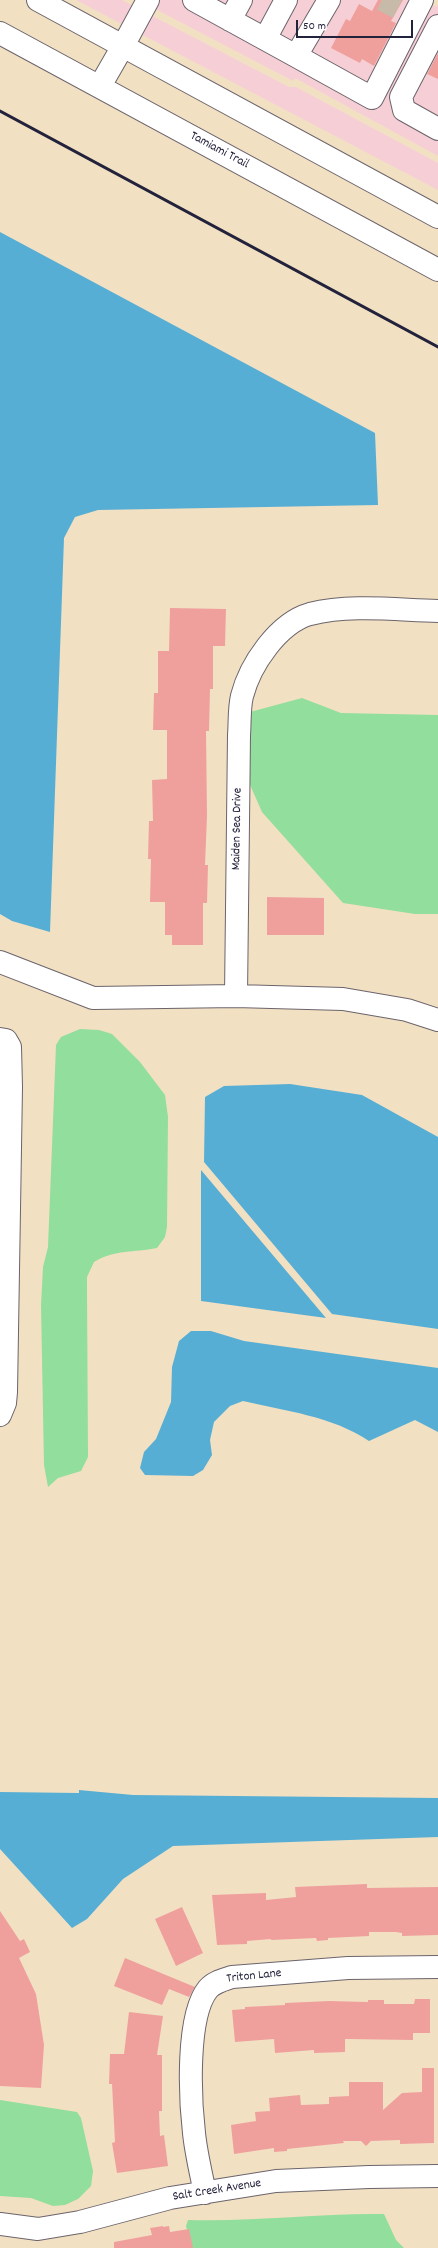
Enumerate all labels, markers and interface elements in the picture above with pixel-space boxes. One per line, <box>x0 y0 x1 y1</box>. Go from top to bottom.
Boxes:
scale bar <box>298 12 415 38</box>
text: 50 m <box>303 18 326 35</box>
street label: Tamiami Trail <box>187 129 251 173</box>
street label: Maiden Sea Drive <box>229 788 247 870</box>
street label: Triton Lane <box>226 1966 282 1988</box>
street label: Salt Creek Avenue <box>172 2176 262 2206</box>

